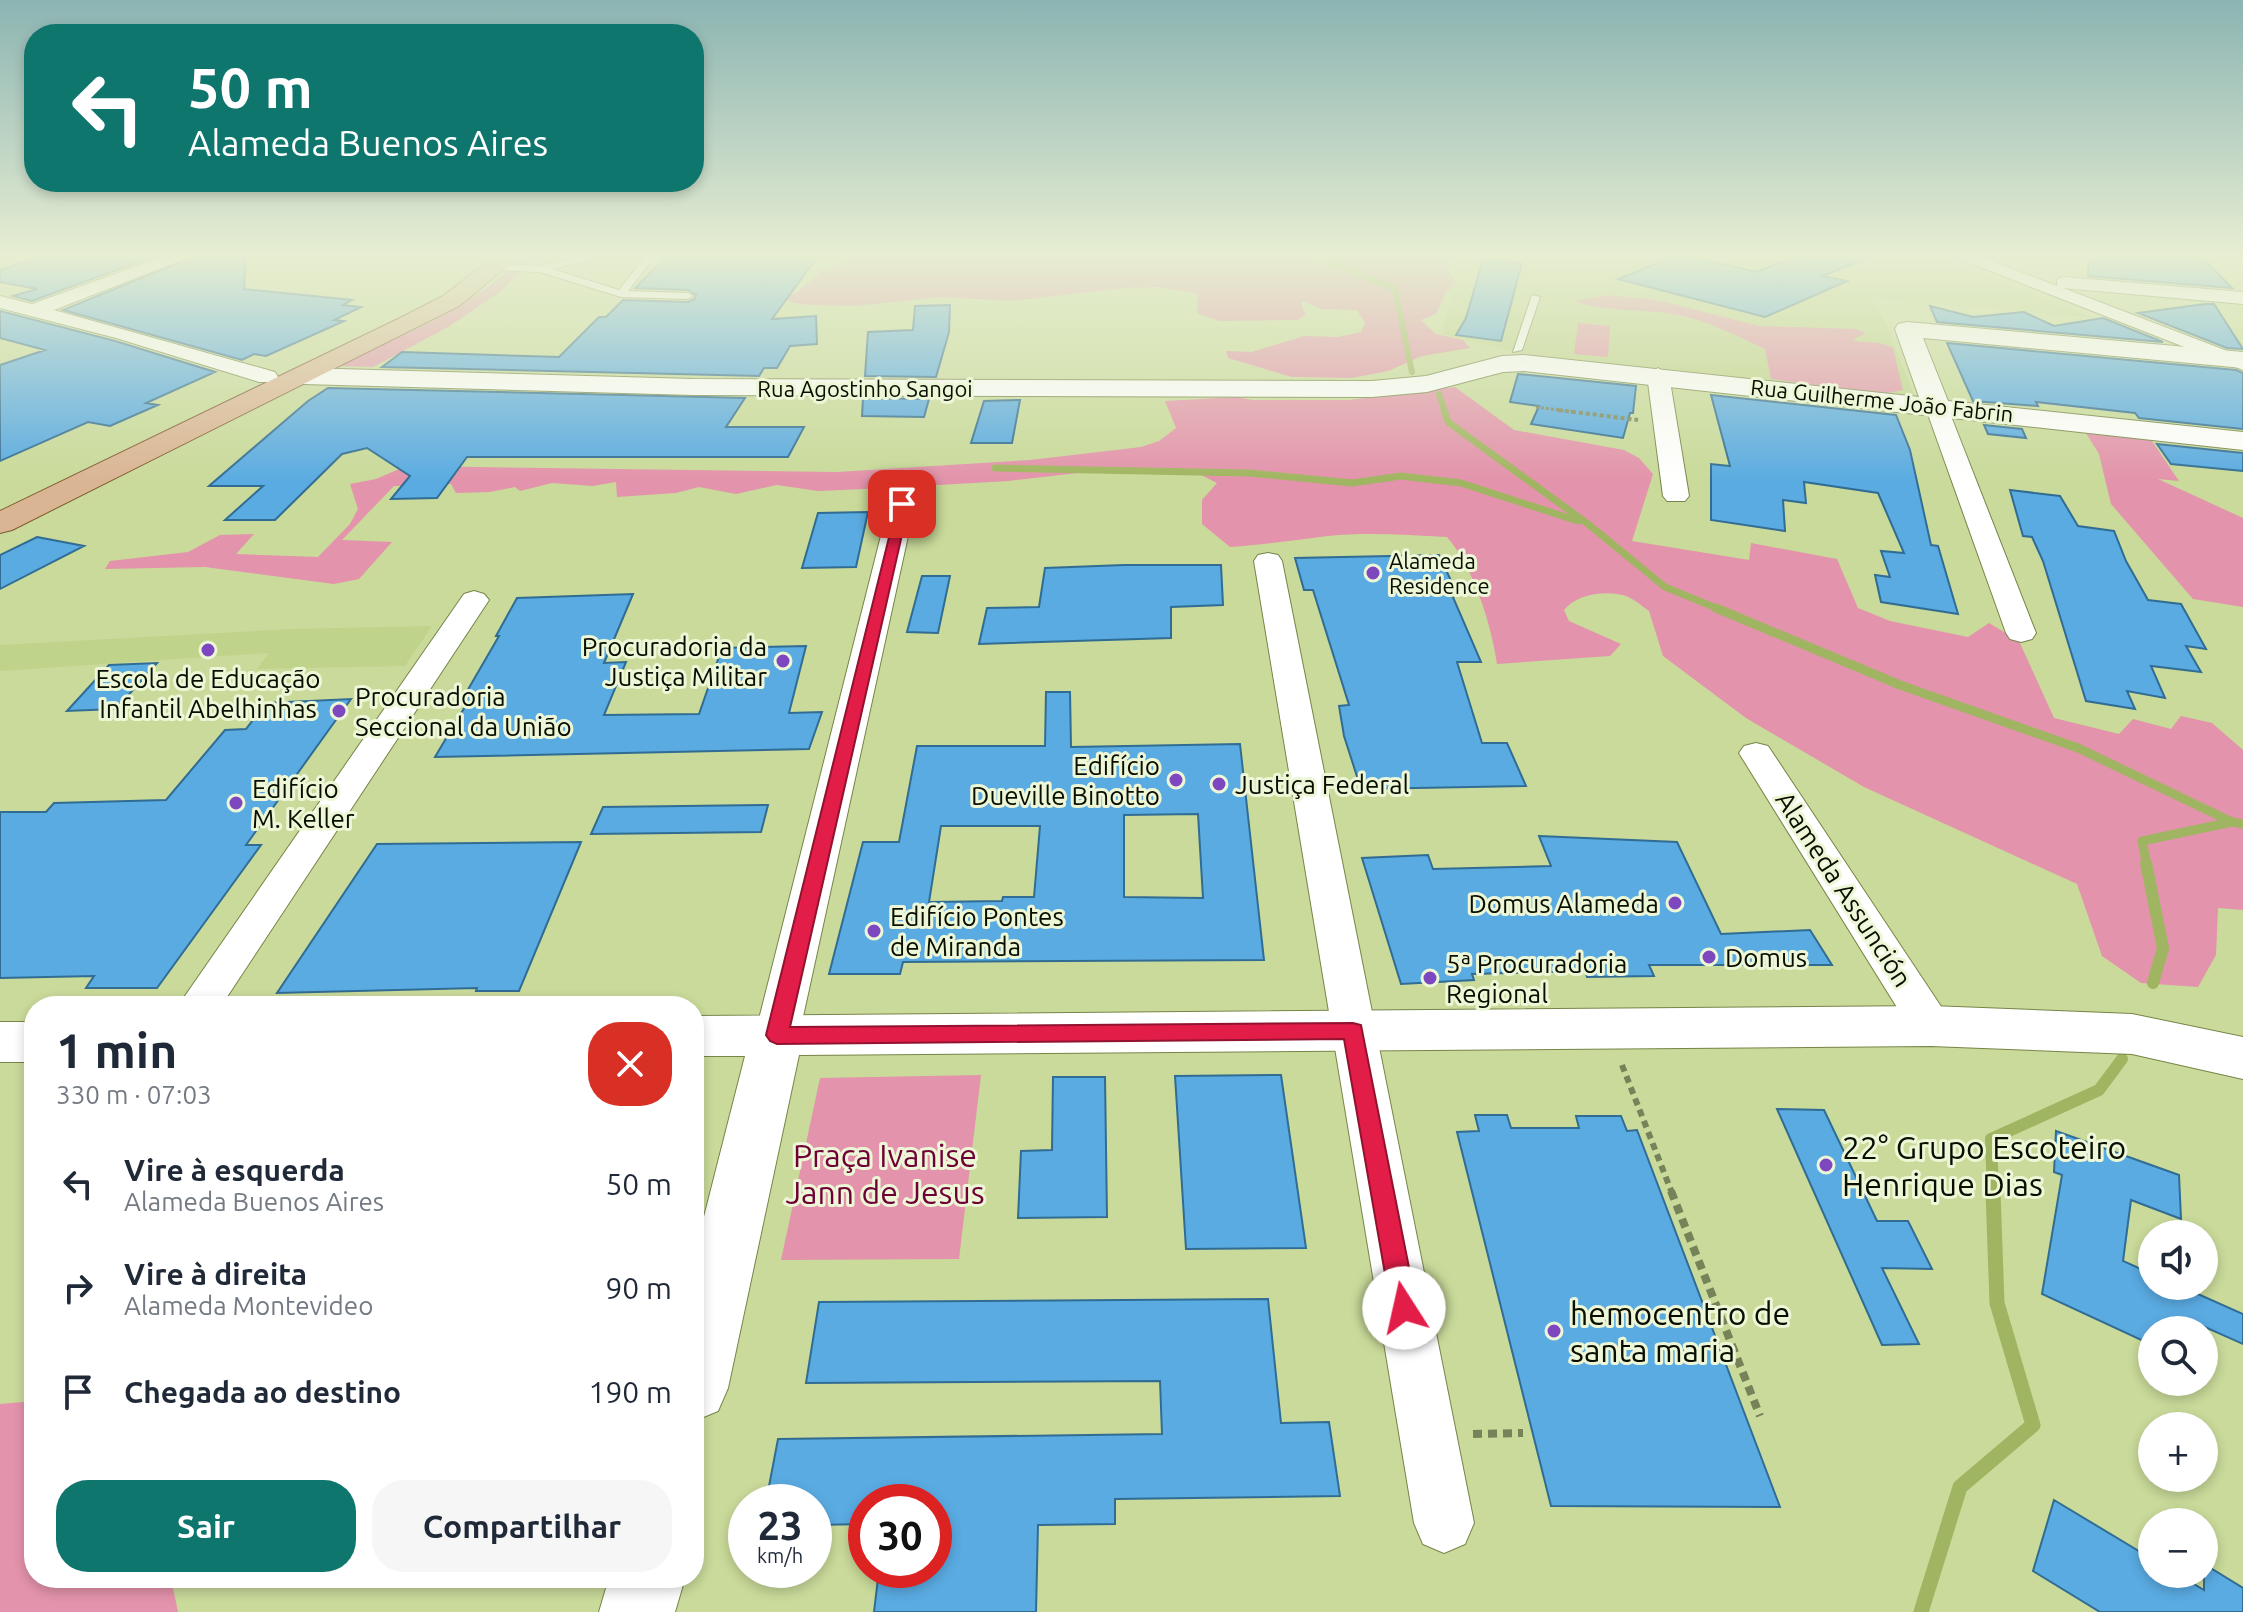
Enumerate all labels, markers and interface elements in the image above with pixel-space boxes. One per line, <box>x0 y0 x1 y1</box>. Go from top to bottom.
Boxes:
icon: left <box>56 56 160 160</box>
text: 50 m <box>188 56 313 119</box>
text: Alameda Buenos Aires <box>188 122 548 163</box>
street label: Rua Guilherme João Fabrin <box>1749 374 2015 426</box>
street label: Rua Agostinho Sangoi <box>757 376 973 401</box>
pin <box>868 470 936 538</box>
icon: arrive <box>880 482 924 526</box>
place label: Alameda Residence <box>1389 548 1490 598</box>
marker: Alameda Residence <box>1364 564 1382 582</box>
place label: Procuradoria da Justiça Militar <box>582 632 767 691</box>
marker: Escola de Educação Infantil Abelhinhas <box>199 641 217 659</box>
marker: Procuradoria da Justiça Militar <box>774 652 792 670</box>
place label: Escola de Educação Infantil Abelhinhas <box>95 664 321 723</box>
place label: Procuradoria Seccional da União <box>355 682 572 741</box>
marker: Procuradoria Seccional da União <box>330 702 348 720</box>
place label: Edifício Dueville Binotto <box>971 751 1160 810</box>
place label: Justiça Federal <box>1235 770 1410 799</box>
marker: Edifício Dueville Binotto <box>1167 771 1185 789</box>
place label: Edifício M. Keller <box>252 774 355 833</box>
marker: Justiça Federal <box>1210 775 1228 793</box>
street label: Alameda Assunción <box>1770 786 1918 992</box>
marker: Edifício M. Keller <box>227 794 245 812</box>
place label: Domus Alameda <box>1468 889 1659 918</box>
marker: Domus Alameda <box>1666 894 1684 912</box>
place label: Edifício Pontes de Miranda <box>890 902 1064 961</box>
marker: Edifício Pontes de Miranda <box>865 922 883 940</box>
place label: Domus <box>1725 943 1807 972</box>
marker: Domus <box>1700 948 1718 966</box>
place label: 5ª Procuradoria Regional <box>1446 949 1627 1008</box>
marker: 5ª Procuradoria Regional <box>1421 969 1439 987</box>
button: close <box>588 1022 672 1106</box>
text: 1 min <box>56 1023 177 1077</box>
text: 330 m · 07:03 <box>56 1080 212 1109</box>
place label: 22° Grupo Escoteiro Henrique Dias <box>1842 1129 2126 1202</box>
park label: Praça Ivanise Jann de Jesus <box>785 1137 985 1210</box>
text: Vire à esquerda <box>124 1153 345 1187</box>
marker: 22° Grupo Escoteiro Henrique Dias <box>1817 1156 1835 1174</box>
icon: left <box>56 1162 100 1206</box>
text: 50 m <box>605 1167 672 1201</box>
text: Alameda Buenos Aires <box>124 1187 384 1216</box>
map controls <box>2138 1220 2218 1588</box>
button: sound <box>2138 1220 2218 1300</box>
text: Vire à direita <box>124 1257 307 1291</box>
icon: right <box>56 1266 100 1310</box>
position arrow <box>1362 1266 1446 1350</box>
text: 90 m <box>605 1271 672 1305</box>
text: Alameda Montevideo <box>124 1291 373 1320</box>
place label: hemocentro de santa maria <box>1570 1295 1790 1368</box>
button: search <box>2138 1316 2218 1396</box>
marker: hemocentro de santa maria <box>1545 1322 1563 1340</box>
icon: arrive <box>56 1370 100 1414</box>
text: Chegada ao destino <box>124 1375 401 1409</box>
text: 190 m <box>588 1375 672 1409</box>
button: + <box>2138 1412 2218 1492</box>
button: Sair <box>56 1480 356 1572</box>
button: Compartilhar <box>372 1480 672 1572</box>
speed limit sign: 30 <box>848 1484 952 1588</box>
text: 23 <box>757 1503 803 1548</box>
button: − <box>2138 1508 2218 1588</box>
text: km/h <box>757 1544 803 1567</box>

